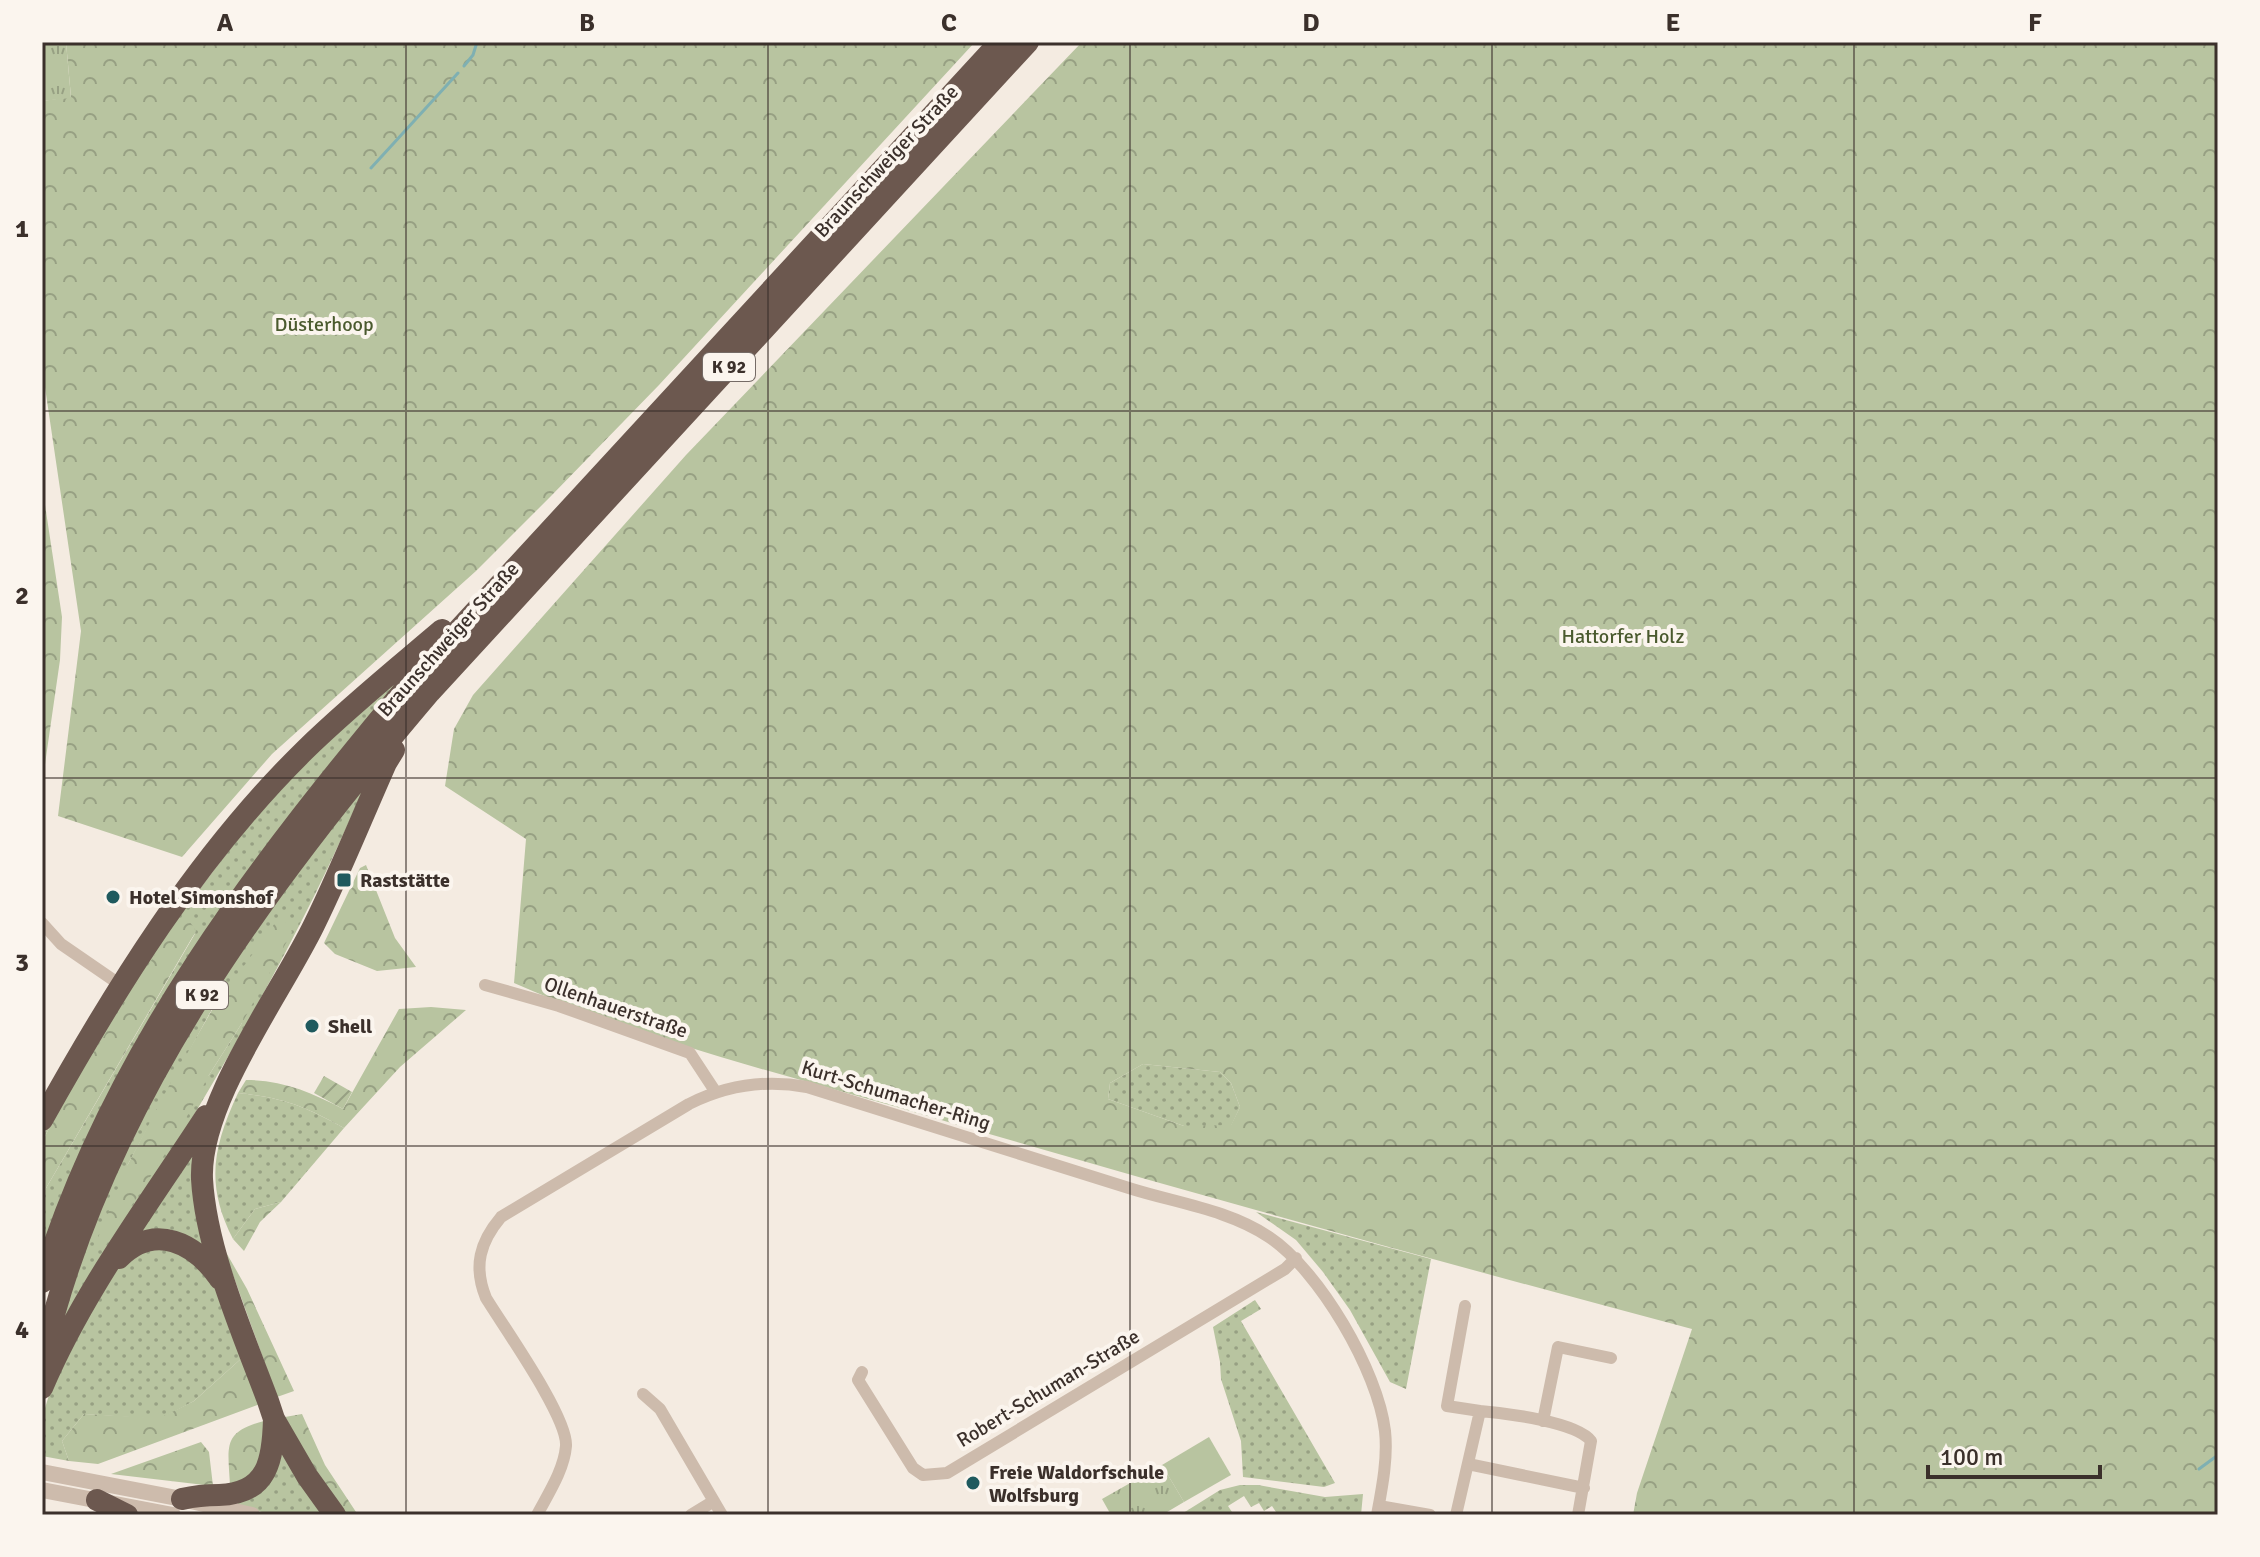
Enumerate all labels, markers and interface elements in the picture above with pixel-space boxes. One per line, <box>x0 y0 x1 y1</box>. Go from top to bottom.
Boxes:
text: A <box>217 7 234 39</box>
text: B <box>579 7 595 39</box>
text: C <box>941 7 957 39</box>
text: D <box>1302 7 1320 39</box>
text: E <box>1666 7 1680 39</box>
text: F <box>2028 7 2042 39</box>
street label: Braunschweiger Straße <box>809 80 964 243</box>
text: 1 <box>15 213 29 245</box>
park label: Düsterhoop <box>274 312 374 337</box>
road number: K 92 <box>703 353 755 381</box>
street label: Braunschweiger Straße <box>372 557 524 722</box>
text: 2 <box>15 580 29 612</box>
park label: Hattorfer Holz <box>1562 624 1685 649</box>
place label: Raststätte <box>360 868 450 893</box>
marker: Raststätte <box>335 871 353 889</box>
place label: Hotel Simonshof <box>129 885 275 910</box>
marker: Hotel Simonshof <box>104 888 122 906</box>
text: 3 <box>15 947 29 979</box>
street label: Ollenhauerstraße <box>541 971 691 1044</box>
road number: K 92 <box>176 981 228 1009</box>
place label: Shell <box>328 1014 372 1039</box>
marker: Shell <box>303 1017 321 1035</box>
street label: Kurt-Schumacher-Ring <box>798 1055 993 1136</box>
text: 4 <box>15 1314 29 1346</box>
street label: Robert-Schuman-Straße <box>952 1324 1144 1453</box>
scale bar <box>1928 1429 2100 1479</box>
text: 100 m <box>1940 1442 2003 1472</box>
place label: Freie Waldorfschule Wolfsburg <box>989 1460 1164 1508</box>
marker: Freie Waldorfschule Wolfsburg <box>964 1474 982 1492</box>

